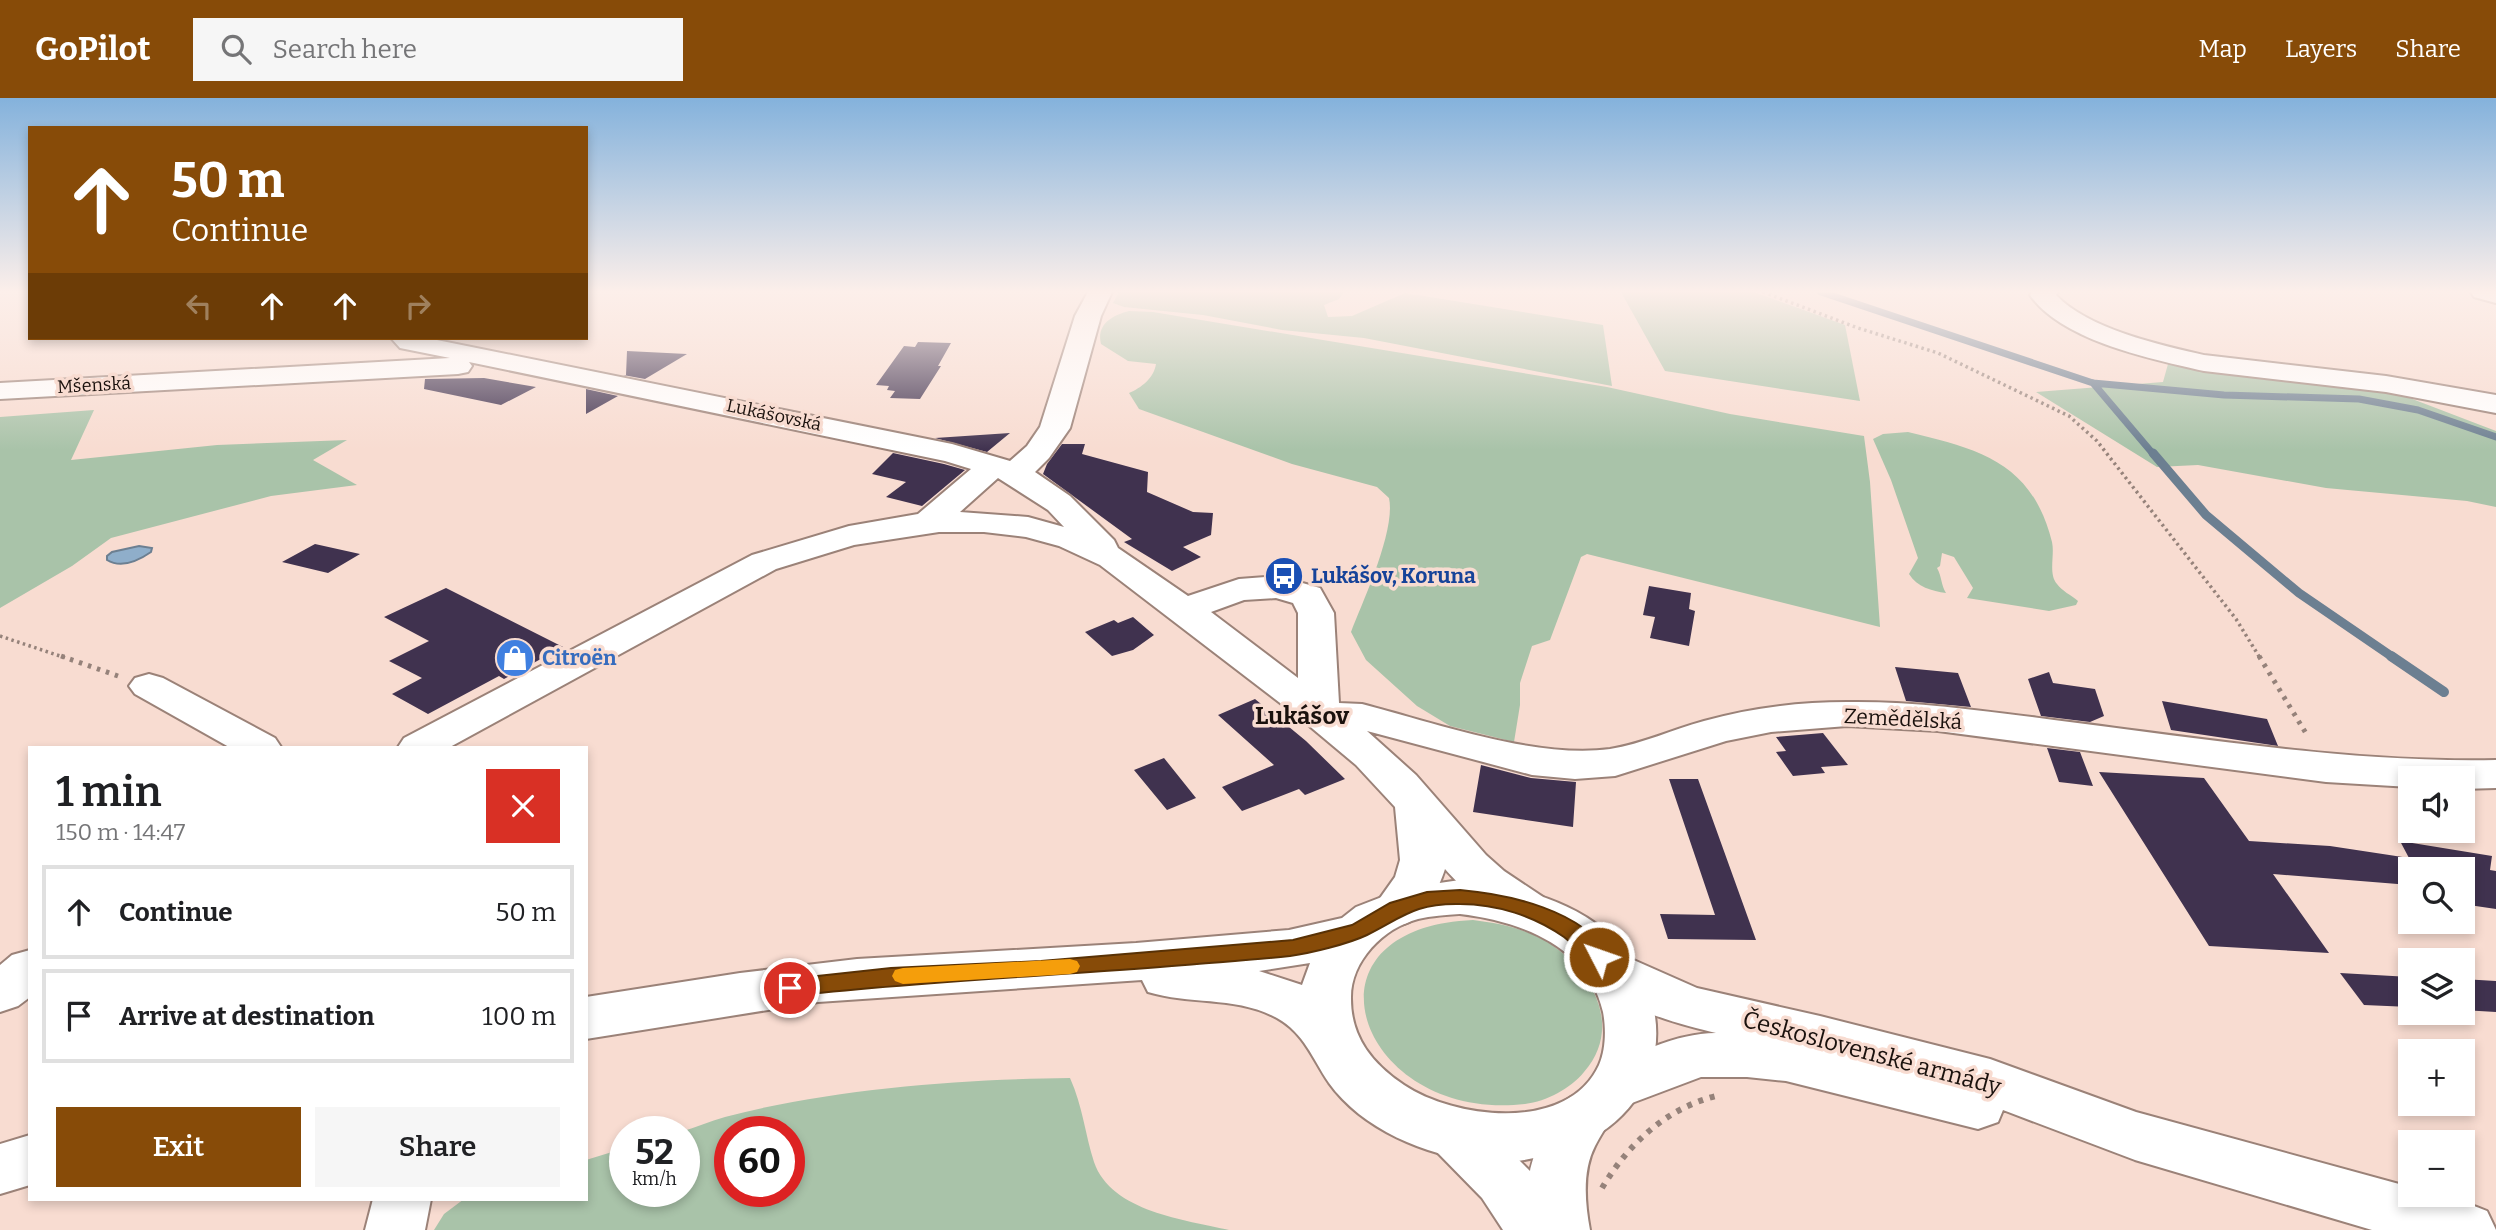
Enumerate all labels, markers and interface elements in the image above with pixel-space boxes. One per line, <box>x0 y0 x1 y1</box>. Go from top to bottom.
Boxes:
search box <box>193 18 683 81</box>
text: GoPilot <box>35 29 151 69</box>
icon: search <box>217 30 255 68</box>
text: Search here <box>273 34 417 65</box>
text: Map <box>2199 35 2247 63</box>
text: Layers <box>2285 35 2357 63</box>
text: Share <box>2395 35 2461 63</box>
text: 50 m <box>171 151 284 210</box>
icon: ahead <box>56 154 147 245</box>
text: Continue <box>171 211 308 249</box>
icon: left <box>180 287 218 325</box>
icon: ahead <box>253 287 291 325</box>
icon: ahead <box>326 287 364 325</box>
icon: right <box>399 287 437 325</box>
street label: Mšenská <box>56 372 132 398</box>
street label: Lukášovská <box>725 394 824 436</box>
bus stop icon: Lukášov, Koruna <box>1263 555 1305 597</box>
place label: Lukášov, Koruna <box>1311 563 1476 589</box>
shop icon: Citroën <box>494 637 536 679</box>
place label: Citroën <box>542 645 617 671</box>
district label: Lukášov <box>1255 702 1350 730</box>
street label: Zemědělská <box>1843 703 1963 735</box>
map controls <box>2398 766 2475 1207</box>
button: sound <box>2398 766 2475 843</box>
text: 1 min <box>56 767 162 817</box>
button: close <box>486 769 560 843</box>
text: 150 m · 14:47 <box>56 818 185 846</box>
button: search <box>2398 857 2475 934</box>
icon: ahead <box>60 893 98 931</box>
text: Continue <box>119 897 233 928</box>
text: 50 m <box>495 897 556 928</box>
position arrow <box>1562 920 1636 994</box>
button: layers <box>2398 948 2475 1025</box>
pin <box>760 958 820 1018</box>
icon: arrive <box>771 969 809 1007</box>
icon: arrive <box>60 997 98 1035</box>
text: Arrive at destination <box>119 1001 374 1032</box>
text: 100 m <box>482 1001 556 1032</box>
street label: Československé armády <box>1740 1004 2005 1101</box>
button: + <box>2398 1039 2475 1116</box>
button: Exit <box>56 1107 301 1187</box>
button: Share <box>315 1107 560 1187</box>
speed limit sign: 60 <box>714 1116 805 1207</box>
button: − <box>2398 1130 2475 1207</box>
text: 52 <box>635 1131 674 1173</box>
text: km/h <box>632 1168 677 1190</box>

